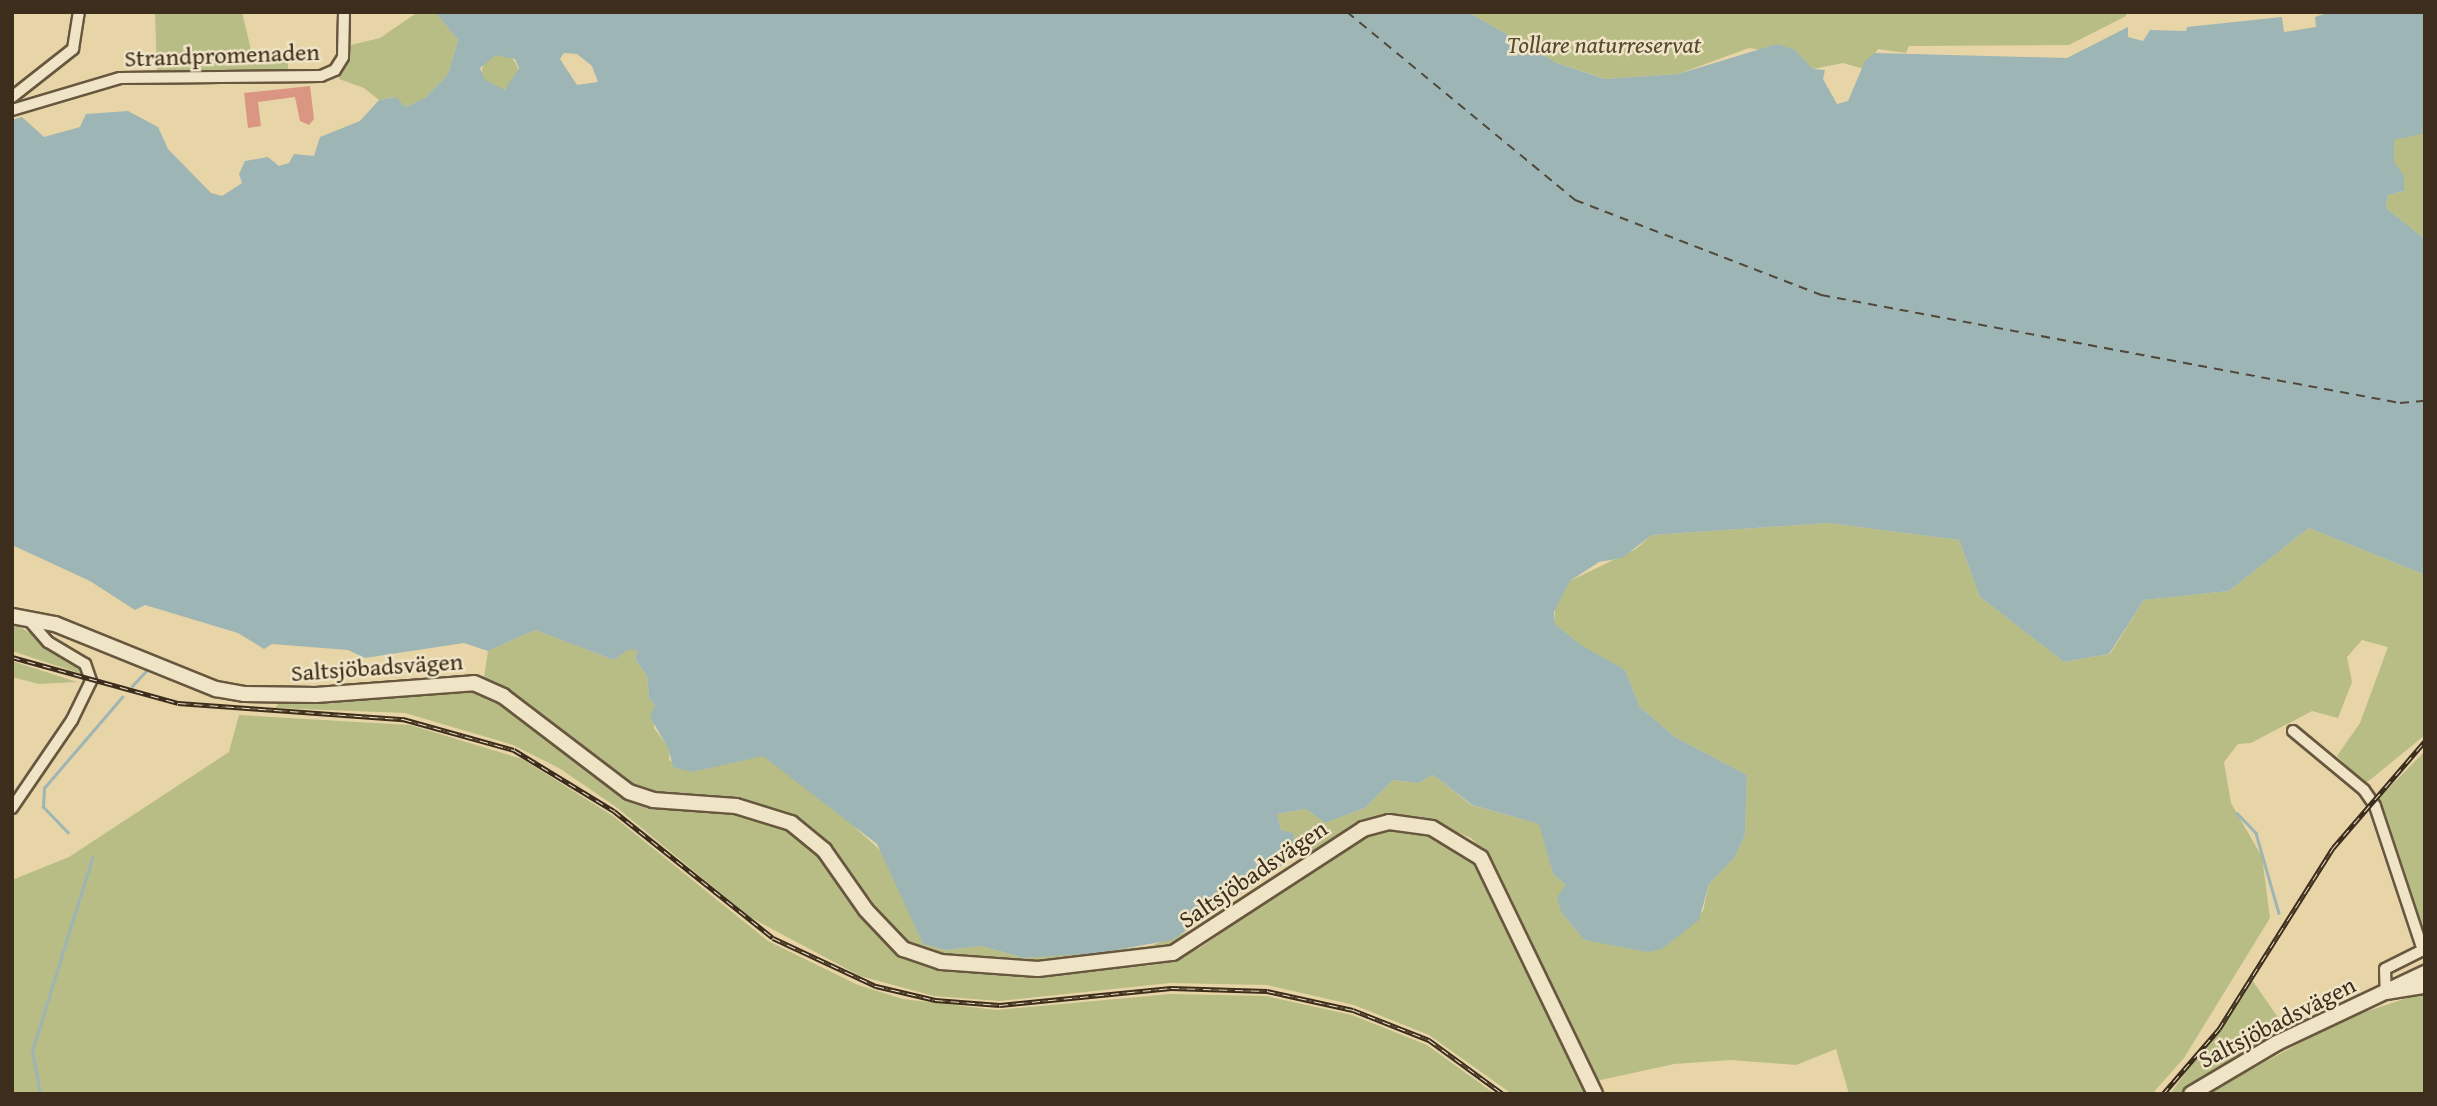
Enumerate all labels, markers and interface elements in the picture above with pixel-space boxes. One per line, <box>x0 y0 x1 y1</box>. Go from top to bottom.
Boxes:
park label: Tollare naturreservat <box>1507 31 1701 59</box>
street label: Strandpromenaden <box>124 37 320 73</box>
street label: Saltsjöbadsvägen <box>290 647 464 687</box>
street label: Saltsjöbadsvägen <box>1173 814 1333 934</box>
street label: Saltsjöbadsvägen <box>2194 970 2360 1074</box>

